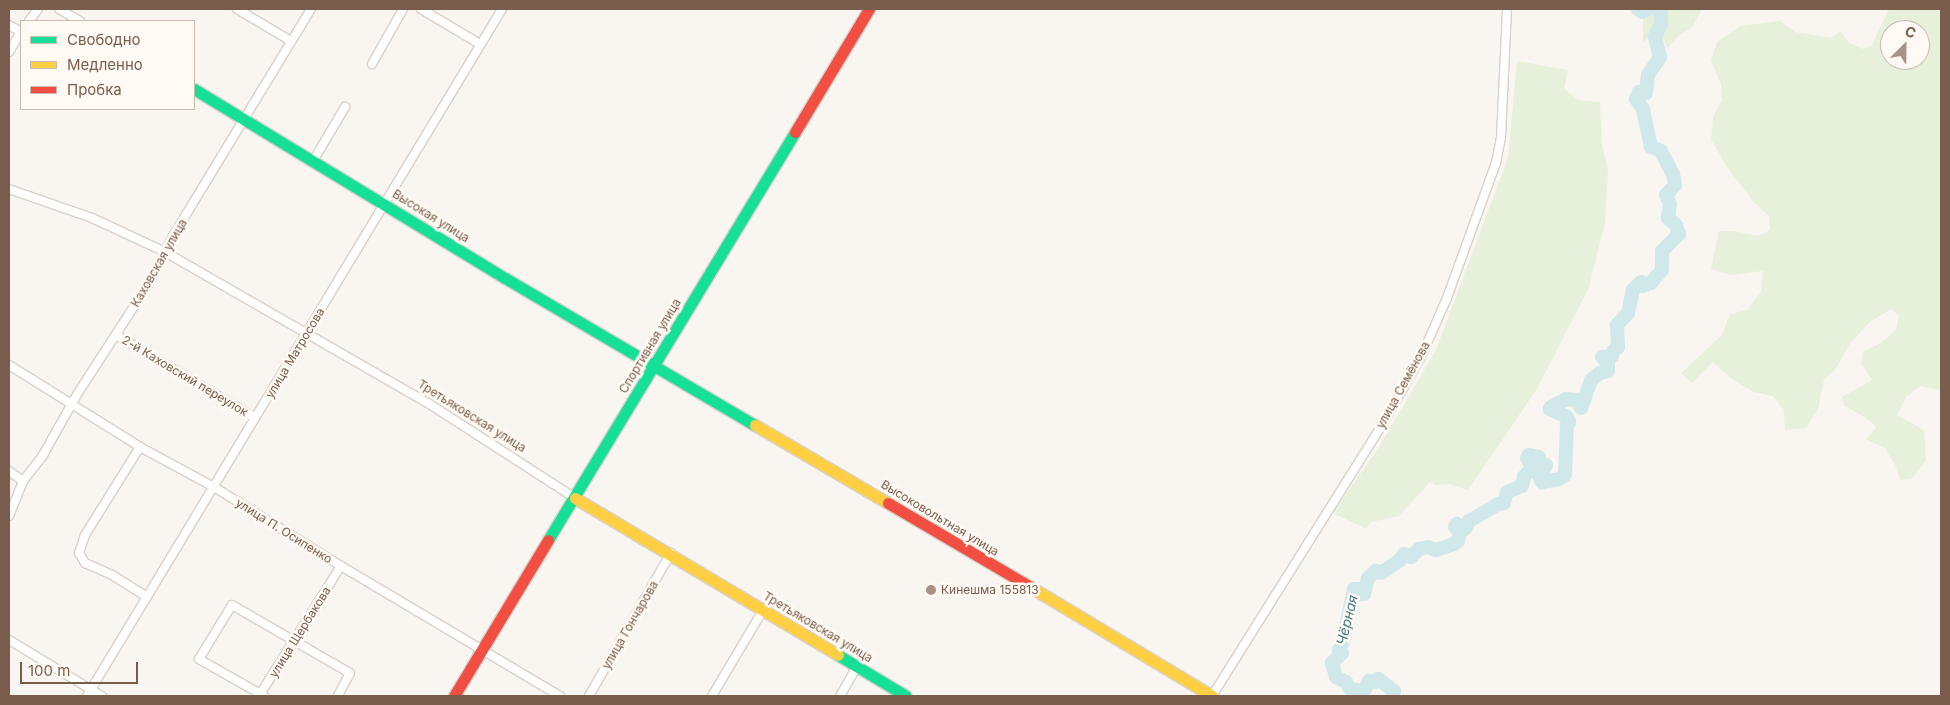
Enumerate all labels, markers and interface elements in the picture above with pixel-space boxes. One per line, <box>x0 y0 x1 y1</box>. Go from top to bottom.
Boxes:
legend <box>20 20 195 110</box>
north arrow <box>1880 20 1930 70</box>
text: С <box>1903 22 1919 41</box>
text: Свободно <box>67 30 141 49</box>
text: Медленно <box>67 55 143 74</box>
text: Пробка <box>67 80 122 99</box>
street label: Высокая улица <box>390 187 472 245</box>
street label: Каховская улица <box>128 216 190 310</box>
street label: Спортивная улица <box>616 296 684 396</box>
street label: улица Матросова <box>262 305 328 401</box>
street label: 2-й Каховский переулок <box>119 333 251 419</box>
street label: улица Семёнова <box>1373 339 1433 431</box>
street label: Третьяковская улица <box>415 377 529 455</box>
street label: Высоковольтная улица <box>878 477 1002 559</box>
street label: улица П. Осипенко <box>233 496 335 566</box>
street label: улица Гончарова <box>599 578 661 672</box>
place label: Кинешма 155813 <box>941 583 1039 597</box>
street label: улица Щербакова <box>266 584 334 680</box>
marker: Кинешма 155813 <box>925 584 937 596</box>
street label: Третьяковская улица <box>761 589 875 665</box>
water label: Чёрная <box>1333 593 1361 647</box>
scale bar <box>22 652 140 684</box>
text: 100 m <box>28 661 70 680</box>

